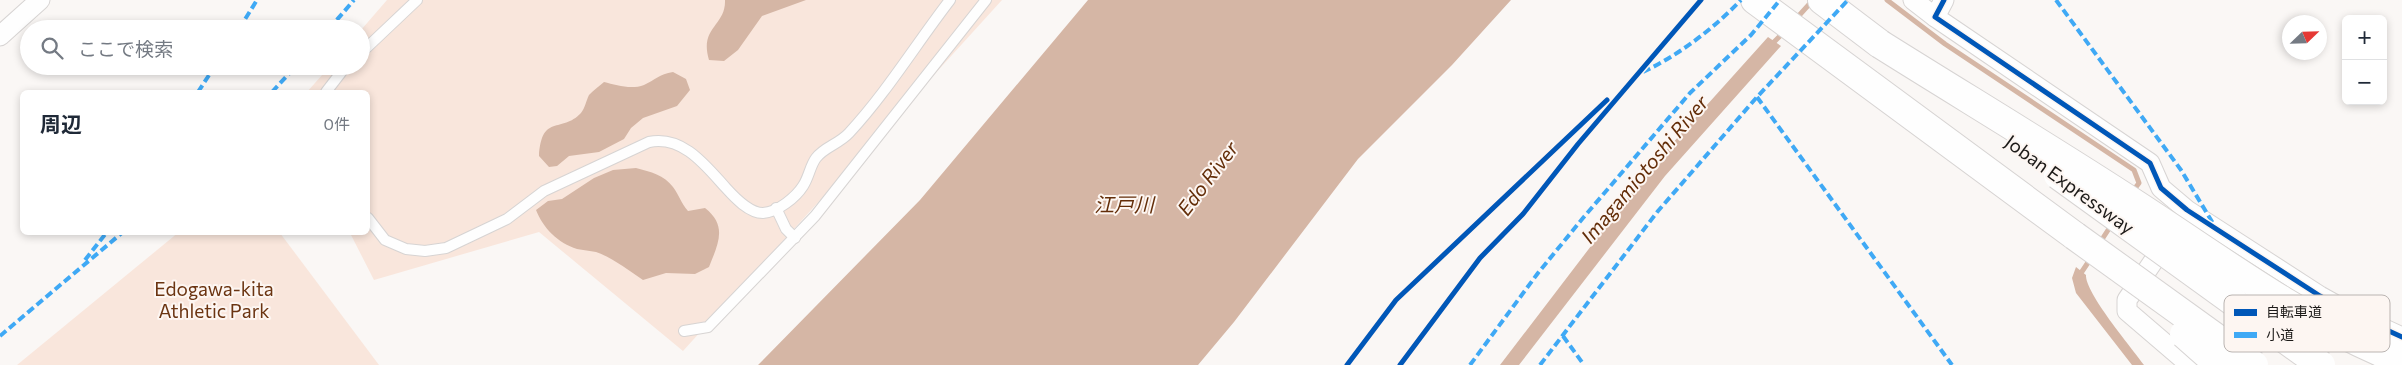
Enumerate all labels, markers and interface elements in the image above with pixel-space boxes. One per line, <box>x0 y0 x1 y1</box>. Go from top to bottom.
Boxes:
north arrow <box>2282 15 2327 60</box>
map controls <box>2342 15 2387 105</box>
button: + <box>2342 15 2387 60</box>
search box <box>20 20 370 75</box>
icon: search <box>38 34 66 62</box>
text: ここで検索 <box>78 37 173 60</box>
button: − <box>2342 60 2387 105</box>
water label: Imagamiotoshi River <box>1575 90 1713 248</box>
text: 周辺 <box>40 111 82 136</box>
text: 0件 <box>324 114 350 133</box>
street label: Joban Expressway <box>2001 129 2139 239</box>
water label: Edo River <box>1171 135 1243 220</box>
water label: 江戸川 <box>1094 192 1156 216</box>
park label: Edogawa-kita Athletic Park <box>154 277 274 322</box>
legend <box>2224 295 2390 352</box>
text: 自転車道 <box>2266 303 2322 320</box>
text: 小道 <box>2266 326 2294 343</box>

